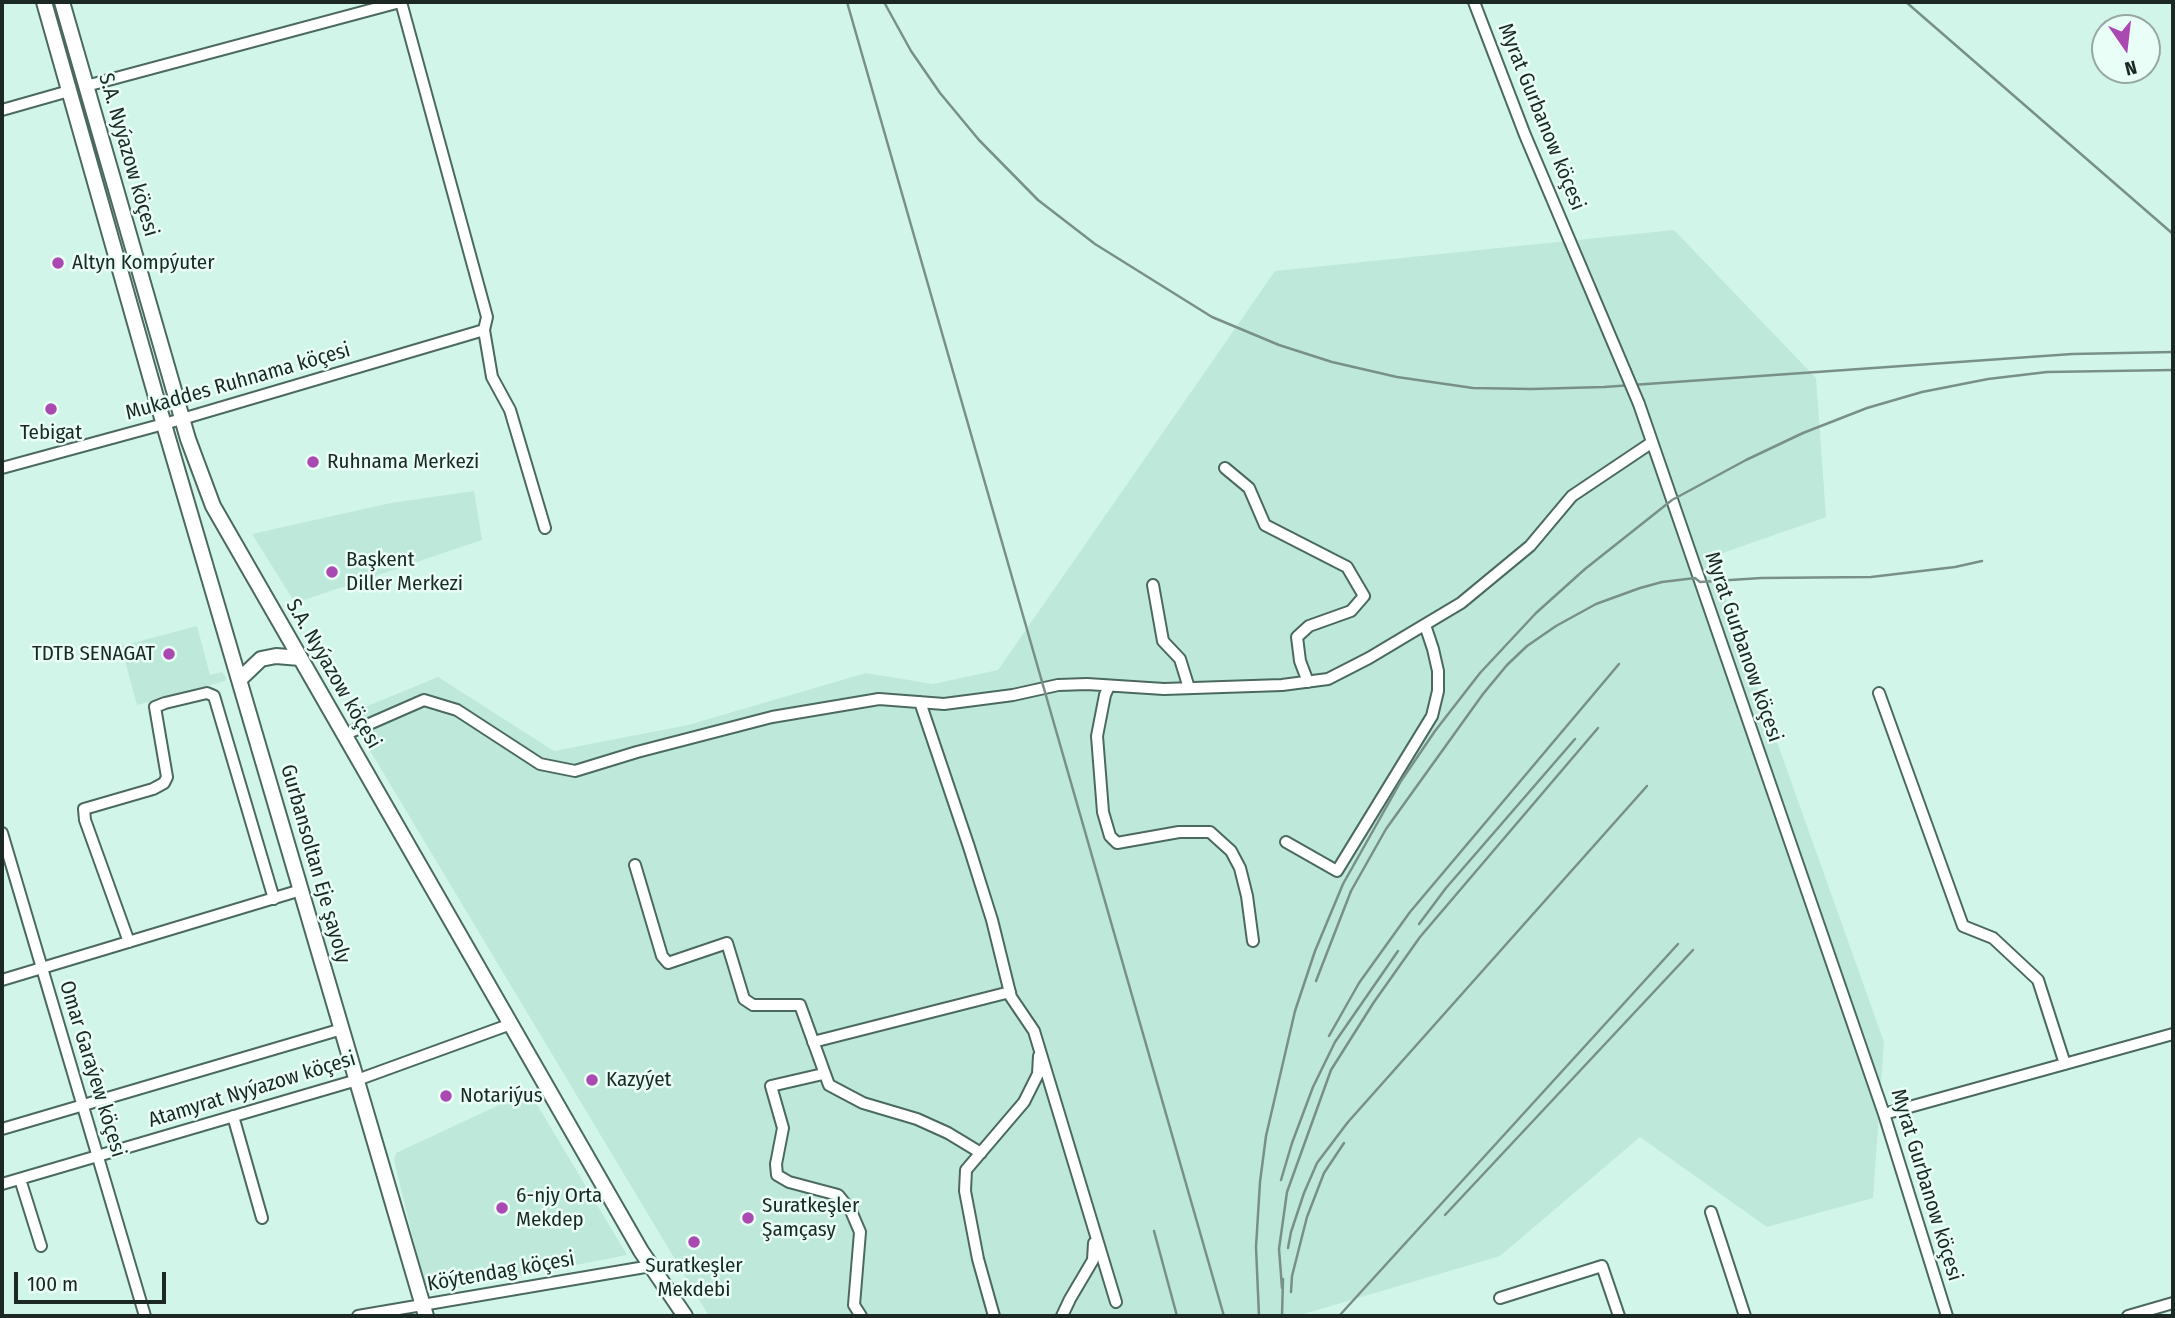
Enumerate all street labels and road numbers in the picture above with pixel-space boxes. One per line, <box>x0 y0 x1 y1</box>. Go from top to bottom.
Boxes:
street label: Myrat Gurbanow köçesi <box>1492 20 1590 214</box>
street label: S.A. Nyýazow köçesi <box>93 70 163 240</box>
street label: Mukaddes Ruhnama köçesi <box>123 338 353 426</box>
street label: Myrat Gurbanow köçesi <box>1699 549 1787 745</box>
street label: S.A. Nyýazow köçesi <box>280 595 386 753</box>
street label: Gurbansoltan Eje şayoly <box>275 762 355 966</box>
street label: Omar Garaýew köçesi <box>53 978 131 1160</box>
street label: Atamyrat Nyýazow köçesi <box>145 1046 359 1134</box>
street label: Myrat Gurbanow köçesi <box>1885 1086 1967 1284</box>
street label: Köýtendag köçesi <box>425 1247 577 1297</box>

